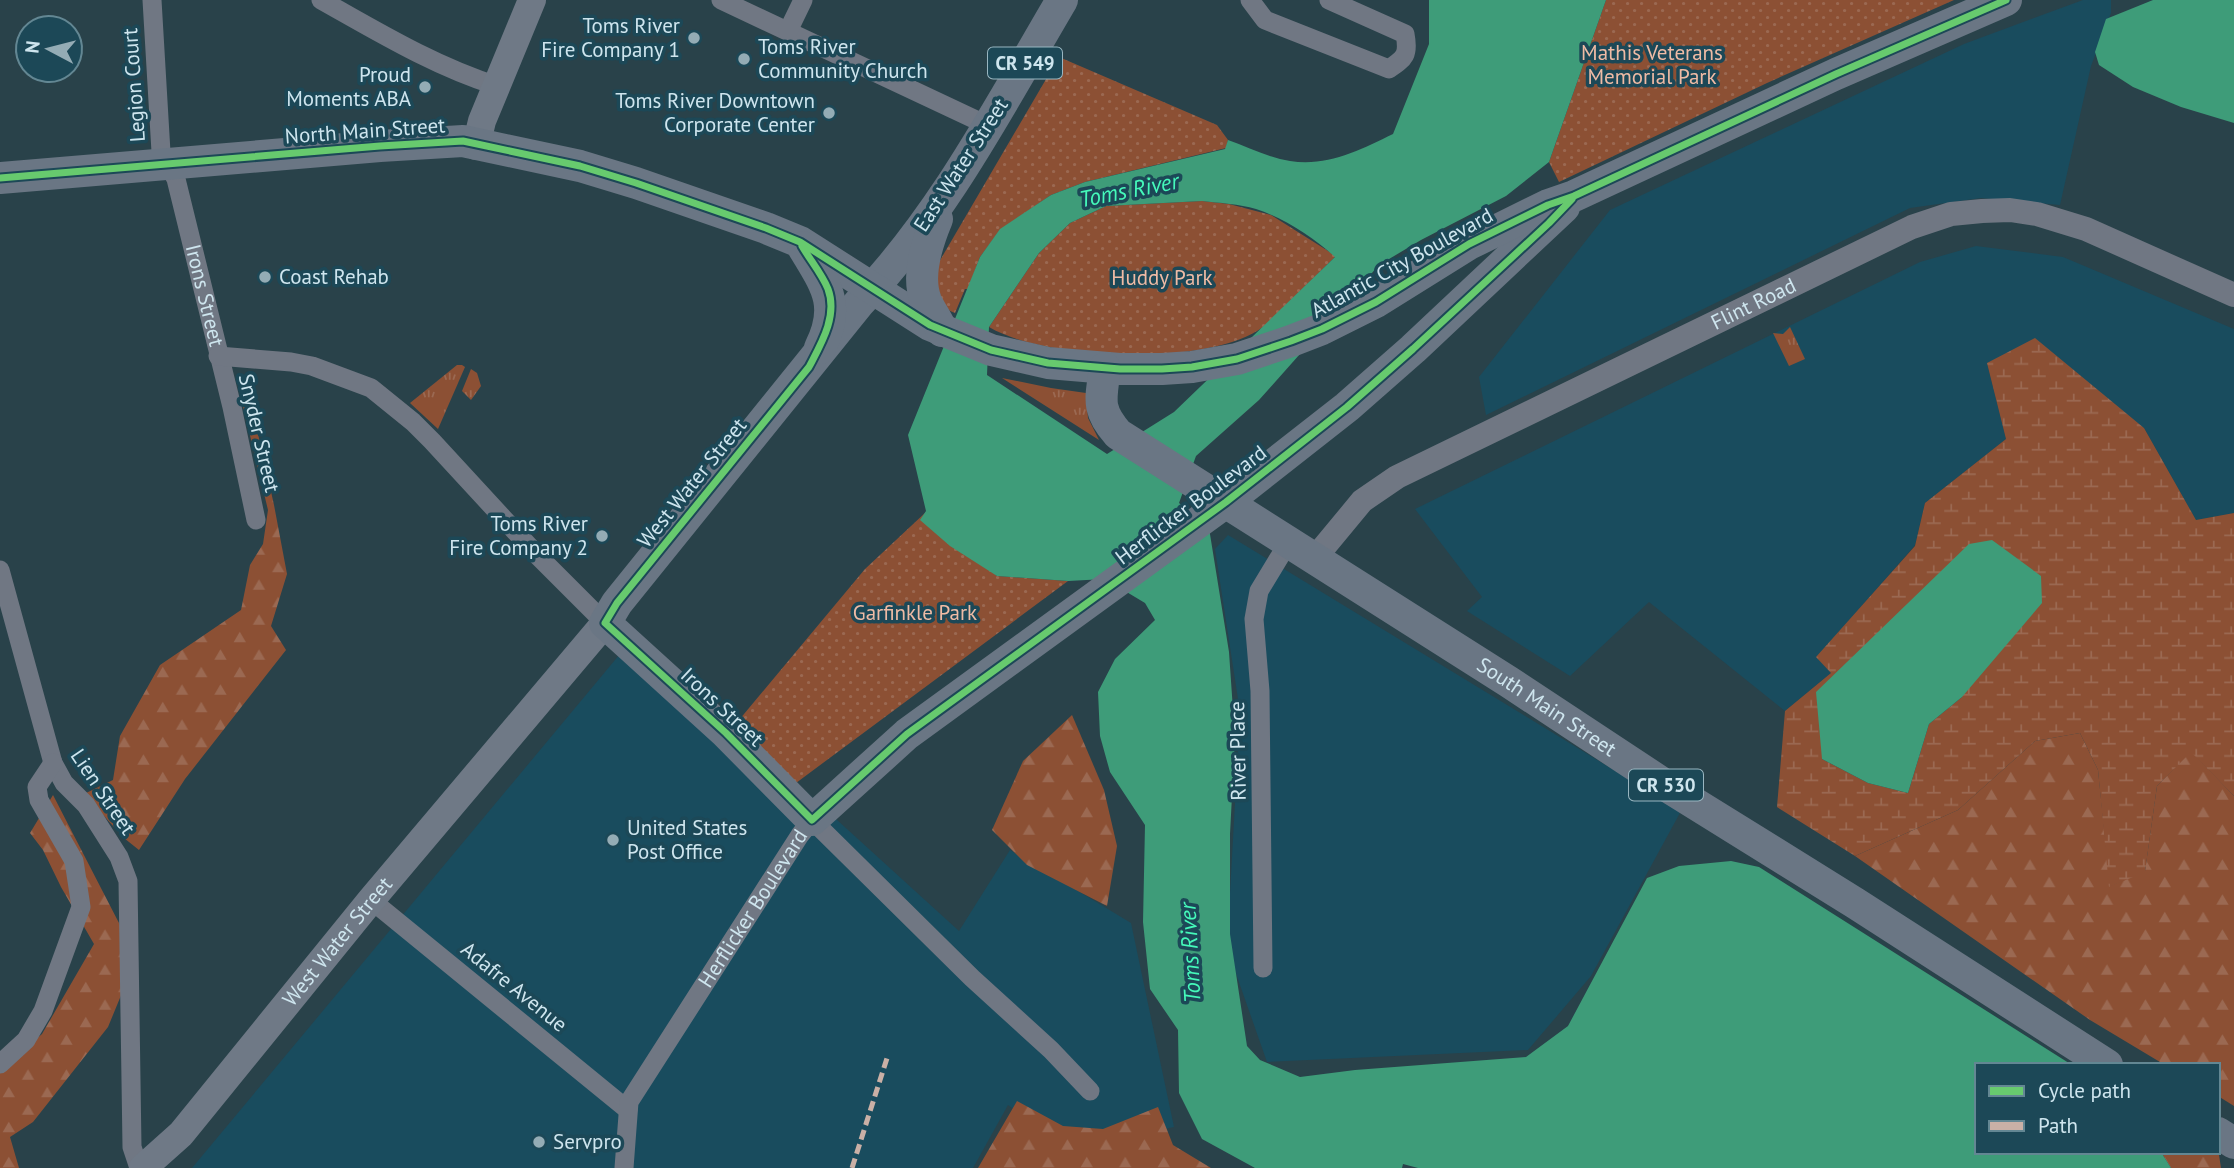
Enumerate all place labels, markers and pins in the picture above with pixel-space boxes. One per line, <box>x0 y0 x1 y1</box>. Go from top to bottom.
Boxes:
place label: Toms River Fire Company 1 <box>541 12 680 63</box>
marker: Toms River Fire Company 1 <box>686 30 702 46</box>
place label: Toms River Community Church <box>758 33 928 84</box>
marker: Toms River Community Church <box>736 51 752 67</box>
place label: Proud Moments ABA <box>286 61 412 112</box>
marker: Proud Moments ABA <box>417 79 433 95</box>
place label: Toms River Downtown Corporate Center <box>615 87 815 138</box>
marker: Toms River Downtown Corporate Center <box>821 105 837 121</box>
place label: Coast Rehab <box>279 263 389 290</box>
marker: Coast Rehab <box>257 269 273 285</box>
place label: Toms River Fire Company 2 <box>449 510 588 561</box>
marker: Toms River Fire Company 2 <box>594 528 610 544</box>
place label: United States Post Office <box>627 814 747 865</box>
marker: United States Post Office <box>605 832 621 848</box>
place label: Servpro <box>553 1128 622 1155</box>
marker: Servpro <box>531 1134 547 1150</box>

